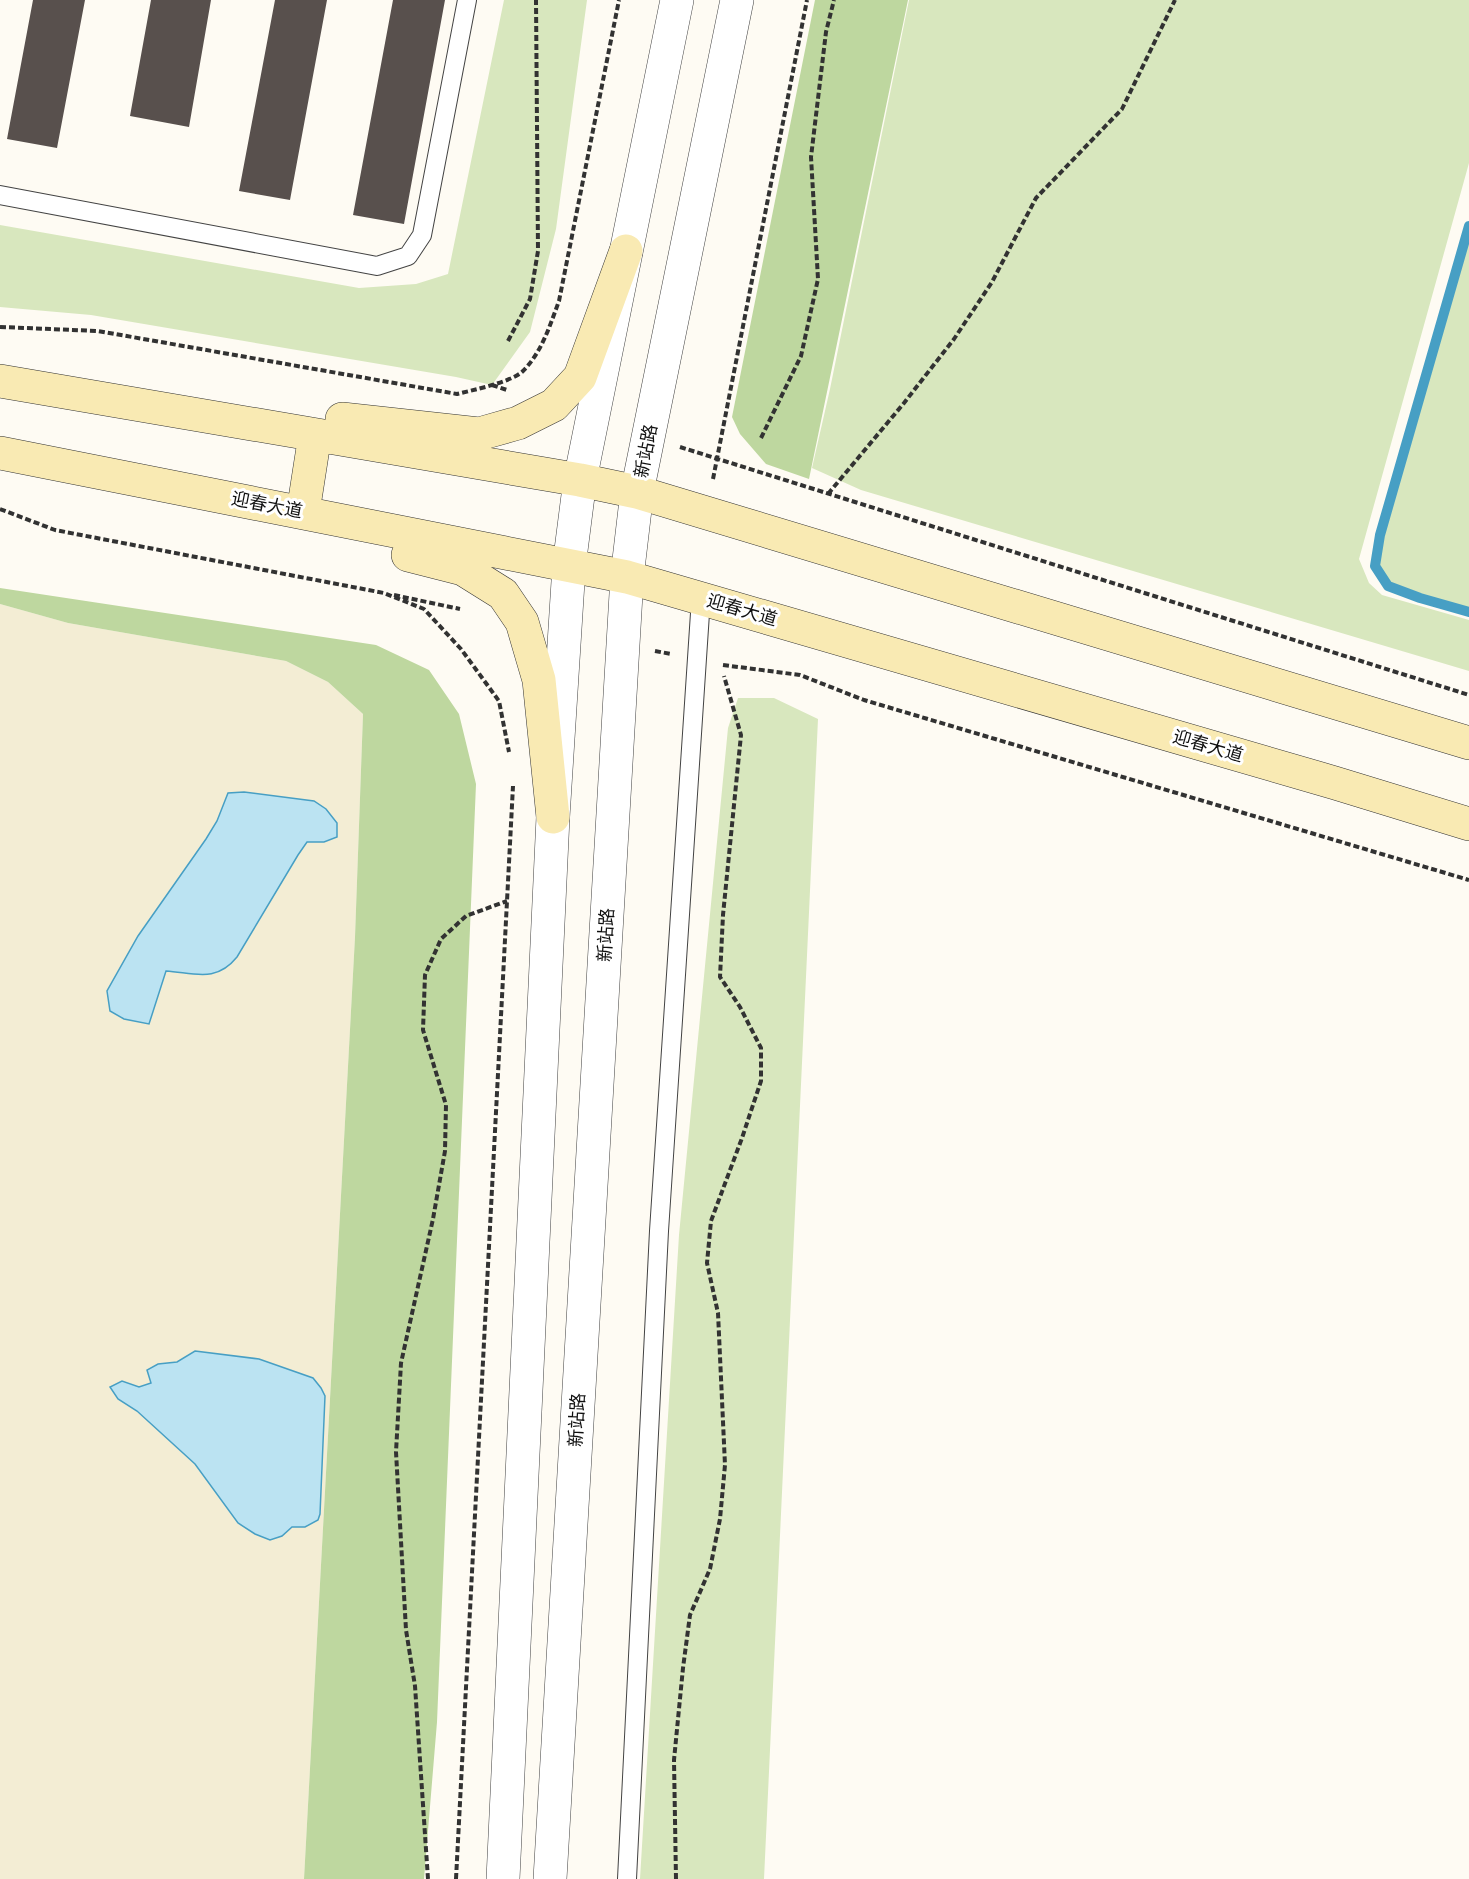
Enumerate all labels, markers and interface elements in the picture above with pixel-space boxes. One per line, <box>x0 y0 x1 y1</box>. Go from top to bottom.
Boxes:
street label: 新站路 <box>630 422 662 480</box>
street label: 迎春大道 <box>230 487 304 523</box>
street label: 迎春大道 <box>704 590 780 630</box>
street label: 迎春大道 <box>1170 726 1246 766</box>
street label: 新站路 <box>594 907 618 963</box>
street label: 新站路 <box>565 1392 589 1448</box>

